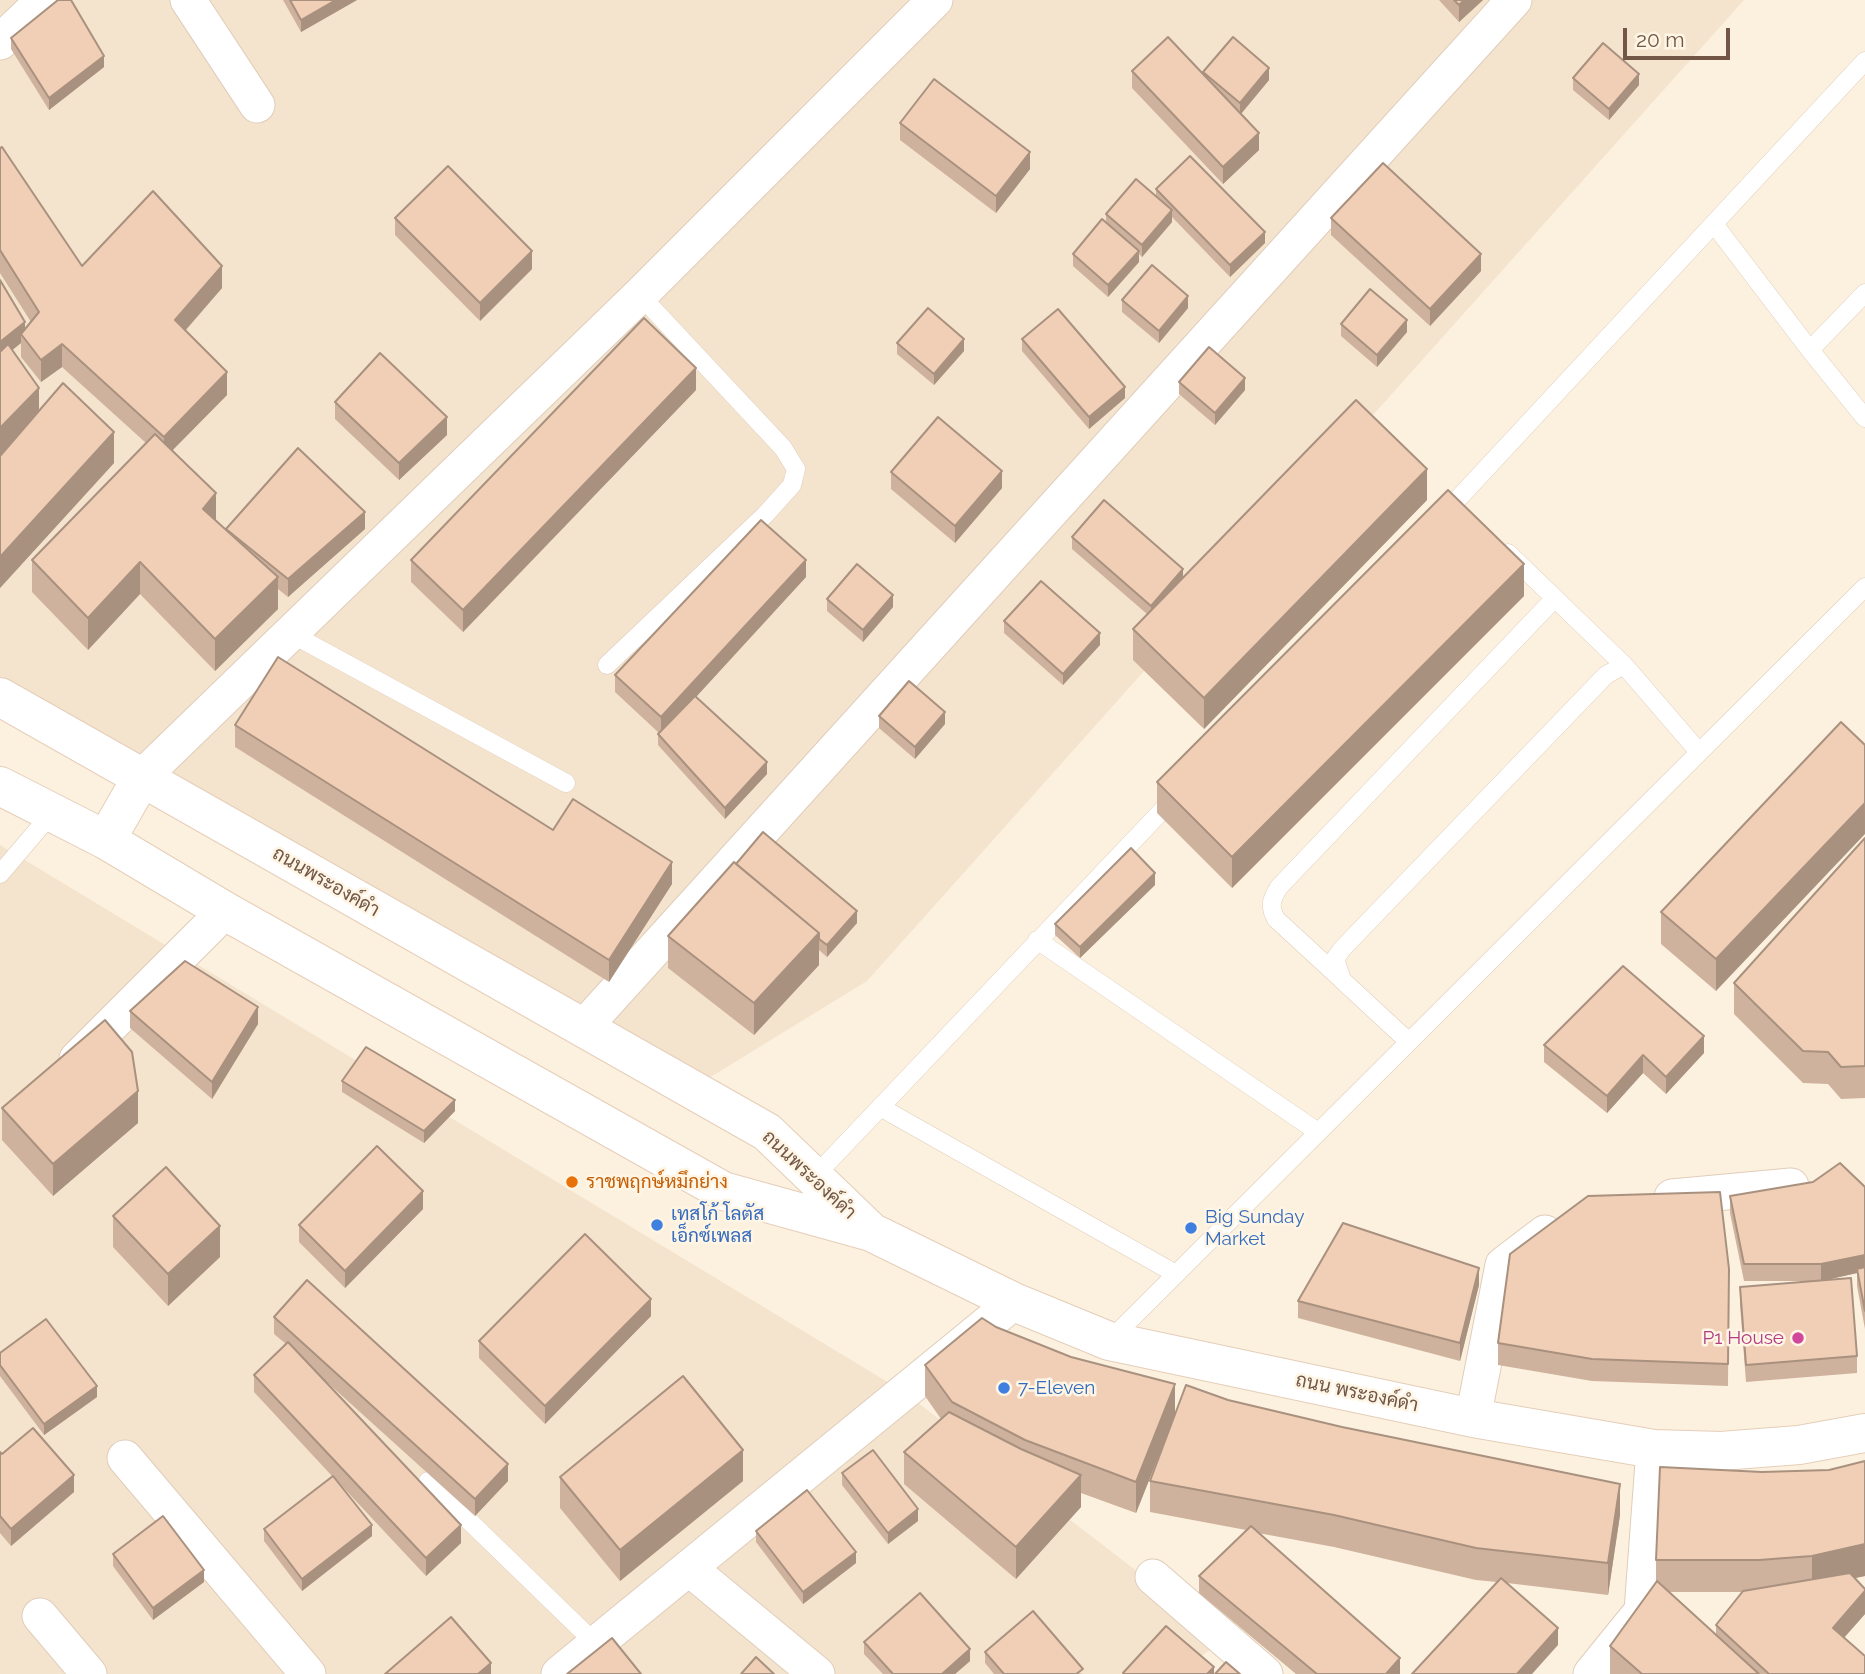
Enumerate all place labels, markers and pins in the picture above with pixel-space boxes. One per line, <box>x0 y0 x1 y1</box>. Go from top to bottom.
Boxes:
place label: ราชพฤกษ์หมึกย่าง <box>586 1171 728 1193</box>
marker: ราชพฤกษ์หมึกย่าง <box>564 1174 580 1190</box>
place label: เทสโก้ โลตัส เอ็กซ์เพลส <box>671 1203 764 1247</box>
place label: Big Sunday Market <box>1205 1206 1304 1250</box>
marker: เทสโก้ โลตัส เอ็กซ์เพลส <box>649 1217 665 1233</box>
marker: Big Sunday Market <box>1183 1220 1199 1236</box>
place label: P1 House <box>1702 1327 1784 1349</box>
marker: P1 House <box>1790 1330 1806 1346</box>
place label: 7-Eleven <box>1018 1377 1095 1399</box>
marker: 7-Eleven <box>996 1380 1012 1396</box>

